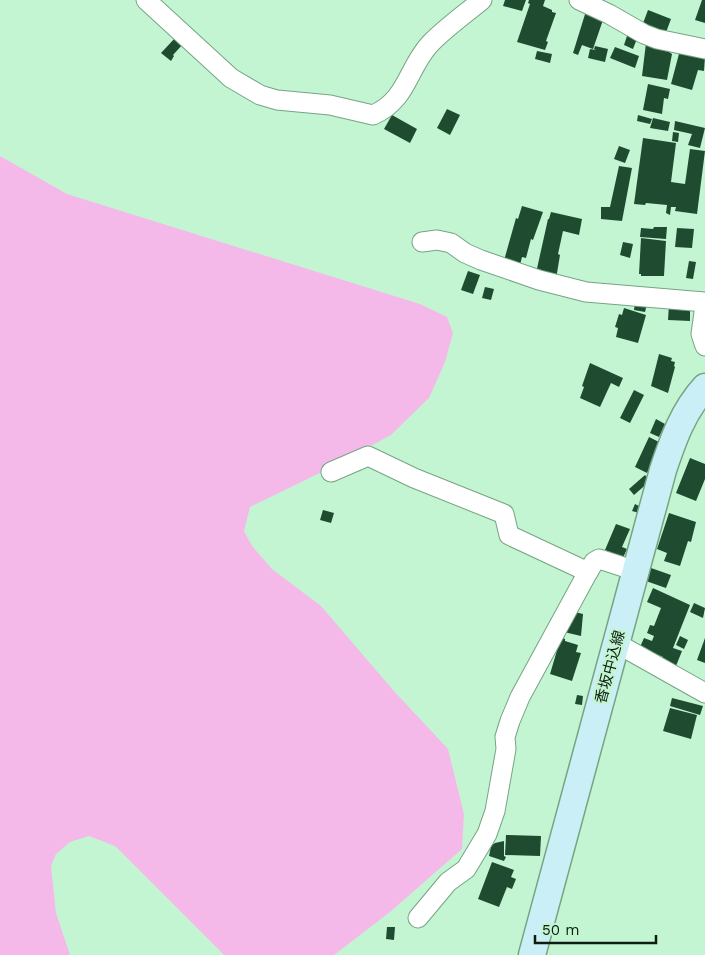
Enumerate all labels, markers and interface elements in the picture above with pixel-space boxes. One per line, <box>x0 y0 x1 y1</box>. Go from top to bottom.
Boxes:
street label: 香坂中込線 <box>592 628 628 706</box>
scale bar <box>535 912 656 944</box>
text: 50 m <box>542 921 579 939</box>

